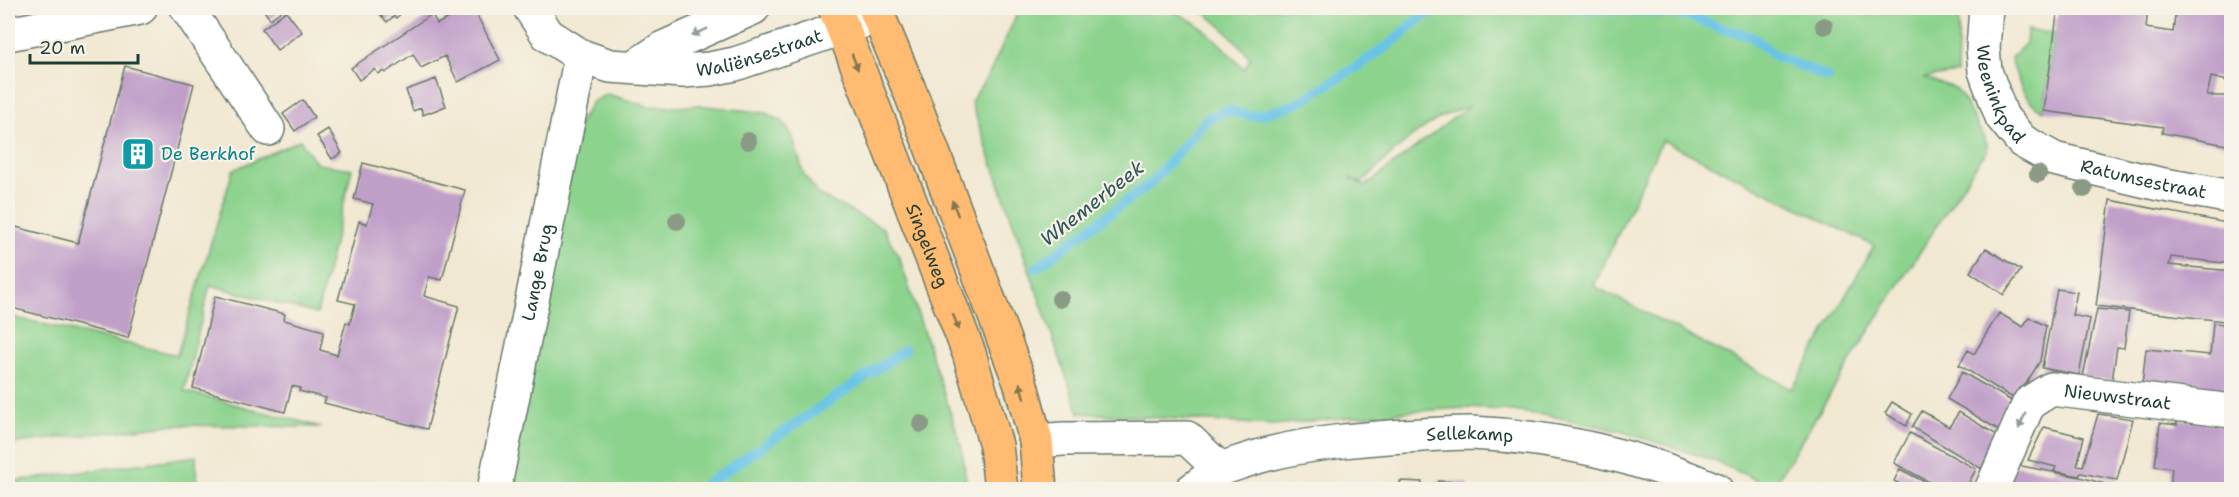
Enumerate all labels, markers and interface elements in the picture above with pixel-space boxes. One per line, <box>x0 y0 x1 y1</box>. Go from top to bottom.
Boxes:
street label: Waliënsestraat <box>695 23 826 82</box>
scale bar <box>30 27 138 65</box>
one-way arrow <box>691 27 708 36</box>
text: 20 m <box>39 36 85 60</box>
street label: Weeninkpad <box>1971 44 2031 148</box>
one-way arrow <box>851 53 861 71</box>
building icon: De Berkhof <box>120 136 156 172</box>
place label: De Berkhof <box>161 142 256 166</box>
water label: Whemerbeek <box>1035 154 1150 252</box>
street label: Ratumsestraat <box>2078 154 2209 204</box>
one-way arrow <box>949 199 959 217</box>
street label: Singelweg <box>900 200 954 291</box>
street label: Lange Brug <box>516 221 559 323</box>
one-way arrow <box>951 314 961 332</box>
street label: Nieuwstraat <box>2062 379 2173 416</box>
one-way arrow <box>1017 382 1027 400</box>
one-way arrow <box>2017 412 2026 429</box>
street label: Sellekamp <box>1426 421 1515 448</box>

